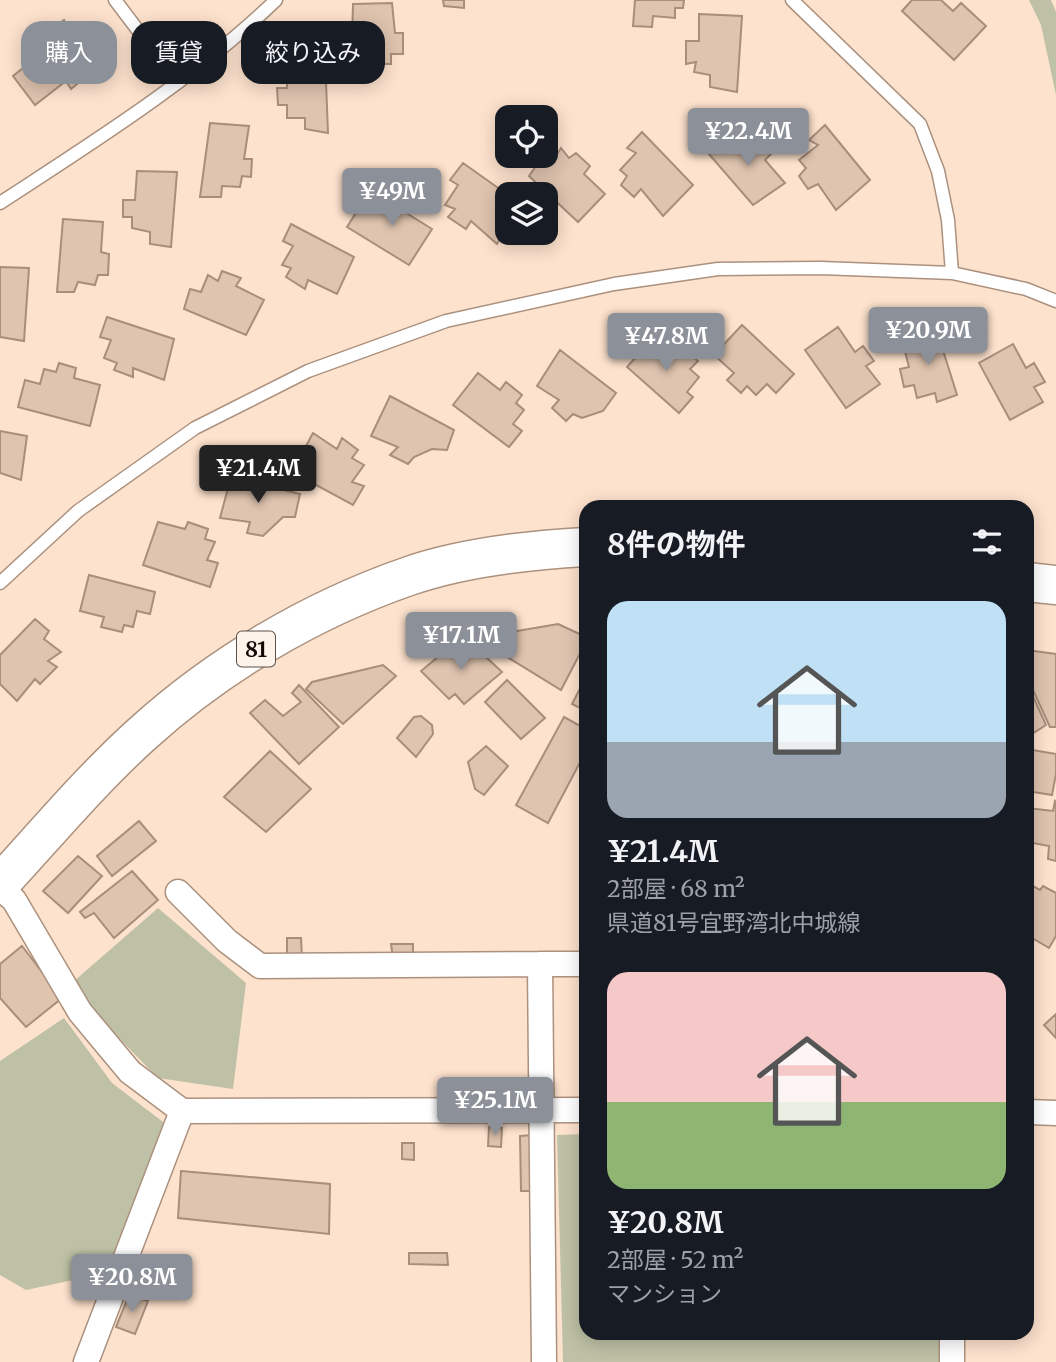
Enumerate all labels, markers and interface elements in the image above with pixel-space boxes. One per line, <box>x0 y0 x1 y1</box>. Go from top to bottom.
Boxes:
chip: 購入 <box>21 21 117 84</box>
chip: 賃貸 <box>131 21 227 84</box>
chip: 絞り込み <box>241 21 385 84</box>
map controls <box>495 105 558 245</box>
button: locate <box>495 105 558 168</box>
pin: ¥22.4M <box>691 108 805 168</box>
text: ¥22.4M <box>704 116 792 145</box>
pin: ¥49M <box>351 168 433 228</box>
text: ¥49M <box>358 176 426 205</box>
button: layers <box>495 182 558 245</box>
pin: ¥20.9M <box>871 308 985 367</box>
pin: ¥47.8M <box>609 314 723 373</box>
text: ¥20.9M <box>885 315 971 344</box>
text: ¥47.8M <box>624 321 708 350</box>
pin: ¥21.4M <box>201 446 315 505</box>
text: ¥21.4M <box>215 453 301 482</box>
icon: filters <box>968 523 1006 561</box>
text: 8件の物件 <box>607 525 746 563</box>
pin: ¥17.1M <box>404 612 518 672</box>
text: ¥17.1M <box>422 620 500 649</box>
road number: 81 <box>237 632 275 666</box>
icon: home <box>744 647 870 773</box>
text: ¥21.4M <box>607 832 718 870</box>
text: 2部屋 · 68 m² <box>607 874 745 903</box>
text: 県道81号宜野湾北中城線 <box>607 908 860 937</box>
icon: home <box>744 1018 870 1144</box>
pin: ¥25.1M <box>438 1078 552 1137</box>
text: ¥25.1M <box>453 1085 537 1114</box>
text: ¥20.8M <box>607 1203 723 1241</box>
text: 2部屋 · 52 m² <box>607 1245 743 1274</box>
pin: ¥20.8M <box>75 1254 189 1314</box>
text: ¥20.8M <box>87 1262 177 1291</box>
text: マンション <box>607 1279 722 1308</box>

